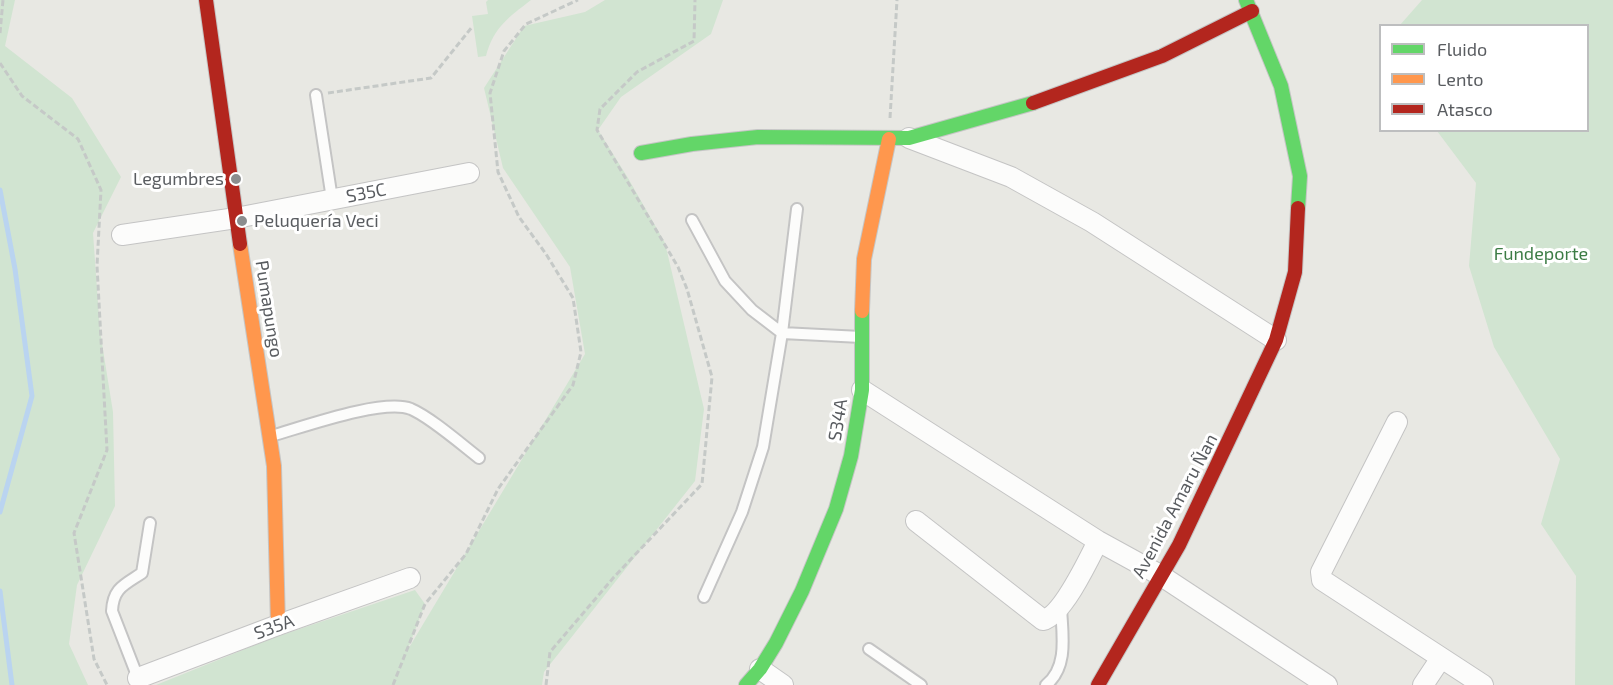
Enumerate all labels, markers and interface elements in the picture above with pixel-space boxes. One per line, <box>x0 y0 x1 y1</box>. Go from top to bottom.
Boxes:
legend <box>1379 24 1589 132</box>
text: Fluido <box>1437 38 1487 60</box>
text: Lento <box>1437 68 1483 90</box>
text: Atasco <box>1437 98 1493 120</box>
place label: Legumbres <box>133 168 224 190</box>
marker: Legumbres <box>229 172 243 186</box>
street label: S35C <box>344 179 388 207</box>
place label: Peluquería Veci <box>254 210 379 232</box>
marker: Peluquería Veci <box>235 214 249 228</box>
park label: Fundeporte <box>1494 243 1588 265</box>
street label: Pumapungo <box>251 259 287 359</box>
street label: S34A <box>824 397 852 443</box>
street label: Avenida Amaru Ñan <box>1128 430 1222 582</box>
street label: S35A <box>251 610 297 644</box>

